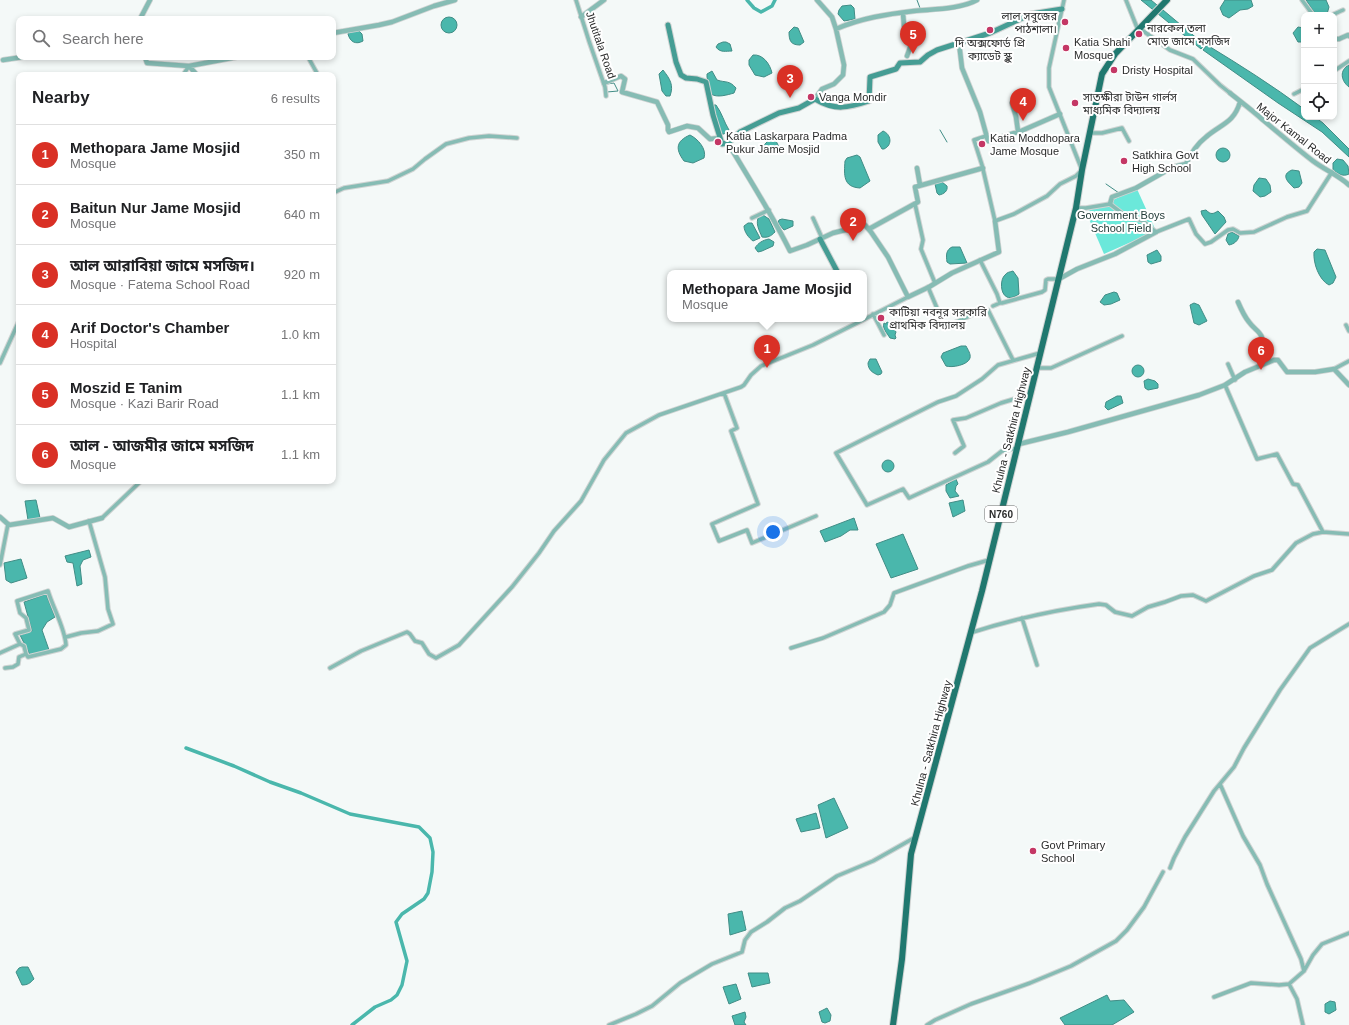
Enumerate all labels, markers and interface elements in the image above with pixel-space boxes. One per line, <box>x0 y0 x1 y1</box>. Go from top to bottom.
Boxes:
street label: Jhutitala Road <box>584 10 618 80</box>
place label: লাল সবুজের পাঠশালা। <box>1001 10 1057 35</box>
map controls <box>1301 12 1337 120</box>
button: + <box>1301 12 1337 48</box>
search box <box>16 16 336 60</box>
marker: লাল সবুজের পাঠশালা। <box>1060 17 1070 27</box>
pin: 5 <box>900 21 926 54</box>
place label: নারকেল তলা মোড় জামে মসজিদ <box>1146 22 1231 47</box>
marker: দি অক্সফোর্ড প্রি ক্যাডেট স্কুল <box>985 25 995 35</box>
icon: search <box>30 27 52 49</box>
marker: নারকেল তলা মোড় জামে মসজিদ <box>1134 29 1144 39</box>
text: Search here <box>62 30 144 47</box>
place label: দি অক্সফোর্ড প্রি ক্যাডেট স্কুল <box>954 36 1026 63</box>
place label: Katia Shahi Mosque <box>1074 36 1130 61</box>
marker: Katia Shahi Mosque <box>1061 43 1071 53</box>
button: − <box>1301 48 1337 84</box>
place label: Dristy Hospital <box>1122 64 1193 76</box>
pin: 3 <box>777 65 803 98</box>
marker: Dristy Hospital <box>1109 65 1119 75</box>
button: locate <box>1301 84 1337 120</box>
text: Nearby <box>32 88 90 107</box>
pin: 4 <box>1010 88 1036 121</box>
place label: সাতক্ষীরা টাউন গার্লস মাধ্যমিক বিদ্যালয় <box>1082 90 1177 116</box>
text: 6 results <box>271 91 320 106</box>
place label: Vanga Mondir <box>819 91 887 103</box>
marker: Vanga Mondir <box>806 92 816 102</box>
marker: সাতক্ষীরা টাউন গার্লস মাধ্যমিক বিদ্যালয় <box>1070 98 1080 108</box>
street label: Major Kamal Road <box>1254 100 1334 166</box>
place label: Katia Laskarpara Padma Pukur Jame Mosjid <box>726 130 848 155</box>
place label: Katia Moddhopara Jame Mosque <box>990 132 1081 157</box>
marker: Katia Laskarpara Padma Pukur Jame Mosjid <box>713 137 723 147</box>
text: Methopara Jame Mosjid <box>70 139 240 156</box>
marker: Katia Moddhopara Jame Mosque <box>977 139 987 149</box>
text: 1 <box>41 147 49 162</box>
text: 350 m <box>284 147 320 162</box>
place label: Satkhira Govt High School <box>1132 149 1199 174</box>
text: Mosque <box>70 156 116 171</box>
marker: Satkhira Govt High School <box>1119 156 1129 166</box>
text: Baitun Nur Jame Mosjid <box>70 199 241 216</box>
text: 2 <box>41 207 49 222</box>
text: 640 m <box>284 207 320 222</box>
pin: 2 <box>840 208 866 241</box>
park label: Government Boys School Field <box>1077 209 1166 234</box>
text: Mosque <box>70 216 116 231</box>
text: আল আরাবিয়া জামে মসজিদ। <box>70 257 255 274</box>
text: 3 <box>41 267 49 282</box>
text: 920 m <box>284 267 320 282</box>
popup <box>667 270 867 322</box>
text: Mosque · Fatema School Road <box>70 277 250 292</box>
text: Methopara Jame Mosjid <box>682 280 852 297</box>
text: Mosque <box>682 297 728 312</box>
place label: কাটিয়া নবনূর সরকারি প্রাথমিক বিদ্যালয় <box>888 306 987 331</box>
marker: কাটিয়া নবনূর সরকারি প্রাথমিক বিদ্যালয় <box>876 313 886 323</box>
text: Arif Doctor's Chamber <box>70 319 229 336</box>
text: 4 <box>41 327 49 342</box>
text: 1.0 km <box>281 327 320 342</box>
pin: 1 <box>754 335 780 368</box>
text: Hospital <box>70 336 117 351</box>
pin: 6 <box>1248 337 1274 370</box>
street label: Khulna - Satkhira Highway <box>989 365 1033 494</box>
text: Moszid E Tanim <box>70 379 182 396</box>
text: 5 <box>41 387 49 402</box>
text: 1.1 km <box>281 387 320 402</box>
text: Mosque · Kazi Barir Road <box>70 396 219 411</box>
text: আল - আজমীর জামে মসজিদ <box>70 437 254 454</box>
text: 6 <box>41 447 49 462</box>
text: 1.1 km <box>281 447 320 462</box>
text: Mosque <box>70 457 116 472</box>
road number: N760 <box>985 506 1017 522</box>
your location <box>763 522 783 542</box>
street label: Khulna - Satkhira Highway <box>908 678 954 807</box>
place label: Govt Primary School <box>1041 839 1106 864</box>
marker: Govt Primary School <box>1028 846 1038 856</box>

